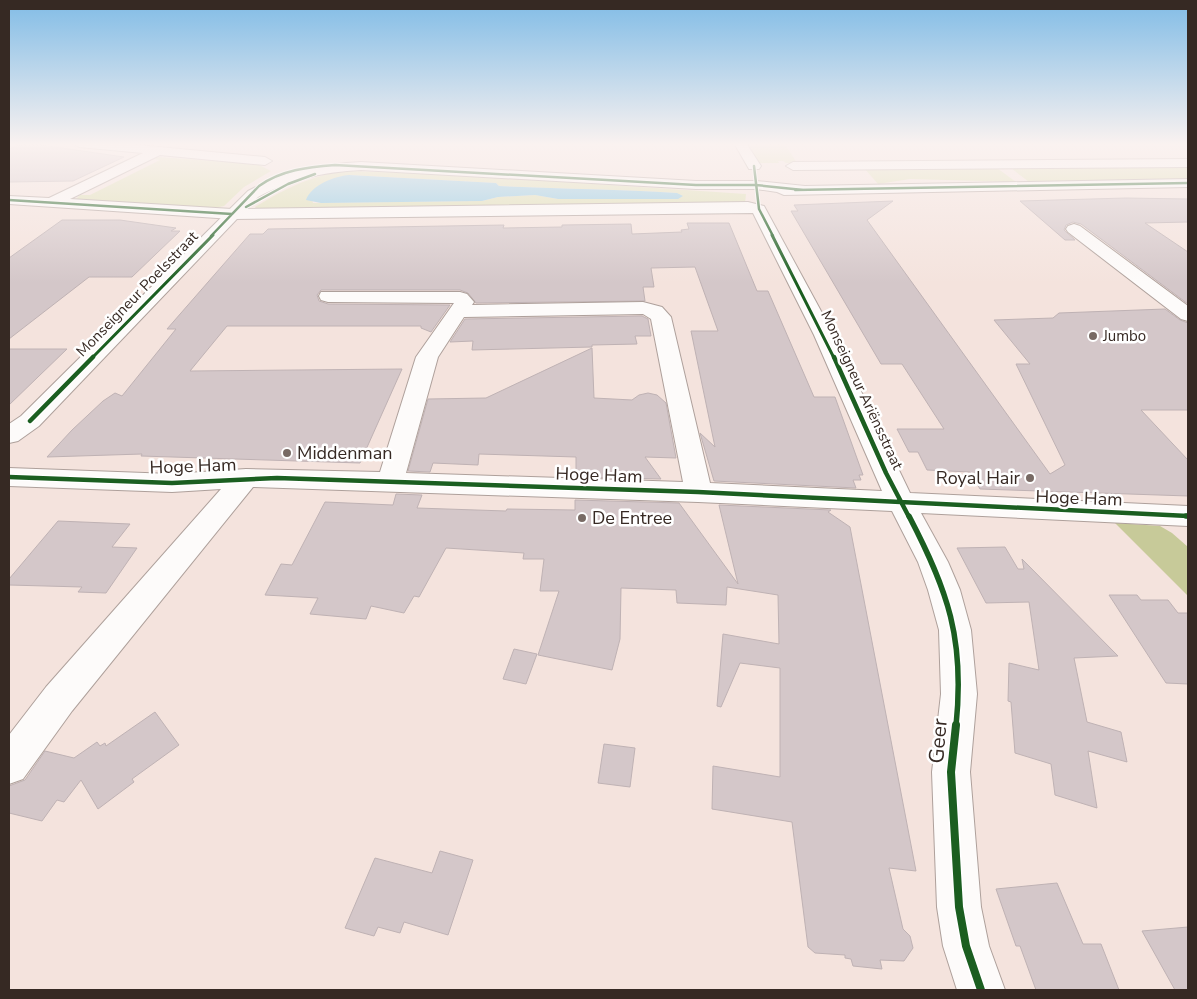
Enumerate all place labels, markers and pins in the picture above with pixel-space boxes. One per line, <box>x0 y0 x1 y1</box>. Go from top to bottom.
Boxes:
place label: Jumbo <box>1102 326 1146 346</box>
marker: Jumbo <box>1087 330 1099 342</box>
place label: Middenman <box>297 441 393 465</box>
marker: Middenman <box>281 447 293 459</box>
place label: Royal Hair <box>936 466 1021 490</box>
marker: Royal Hair <box>1024 472 1036 484</box>
place label: De Entree <box>592 506 672 530</box>
marker: De Entree <box>576 512 588 524</box>

